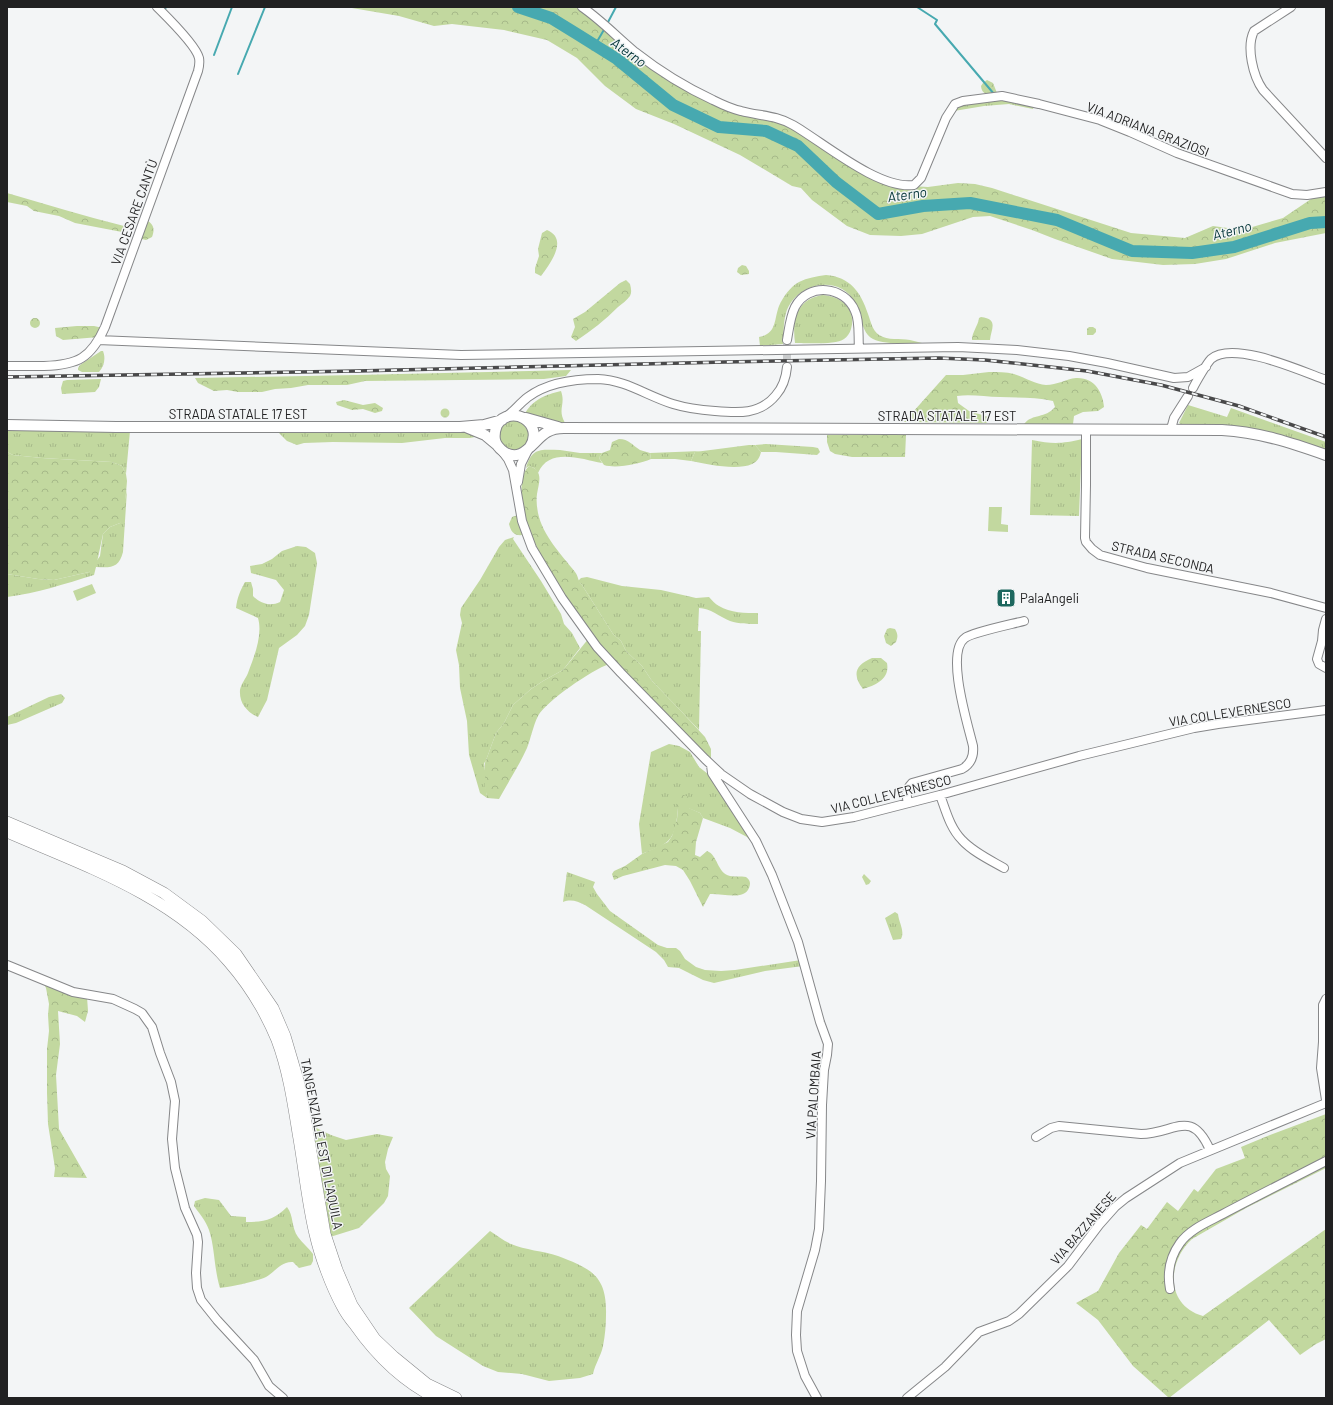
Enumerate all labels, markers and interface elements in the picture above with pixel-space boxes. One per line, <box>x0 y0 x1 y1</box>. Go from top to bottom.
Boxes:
water label: Aterno <box>608 33 650 71</box>
street label: VIA ADRIANA GRAZIOSI <box>1084 98 1212 160</box>
street label: VIA CESARE CANTÙ <box>107 157 161 267</box>
water label: Aterno <box>886 183 928 205</box>
water label: Aterno <box>1211 217 1253 243</box>
street label: STRADA STATALE 17 EST <box>169 406 307 422</box>
street label: STRADA STATALE 17 EST <box>878 408 1016 424</box>
street label: STRADA SECONDA <box>1110 537 1216 577</box>
building icon: PalaAngeli <box>995 587 1017 609</box>
place label: PalaAngeli <box>1020 590 1079 606</box>
street label: VIA COLLEVERNESCO <box>1168 694 1292 730</box>
street label: VIA COLLEVERNESCO <box>829 771 953 817</box>
street label: VIA PALOMBAIA <box>802 1050 824 1140</box>
street label: TANGENZIALE EST DI L'AQUILA <box>298 1057 346 1231</box>
street label: VIA BAZZANESE <box>1047 1188 1119 1268</box>

